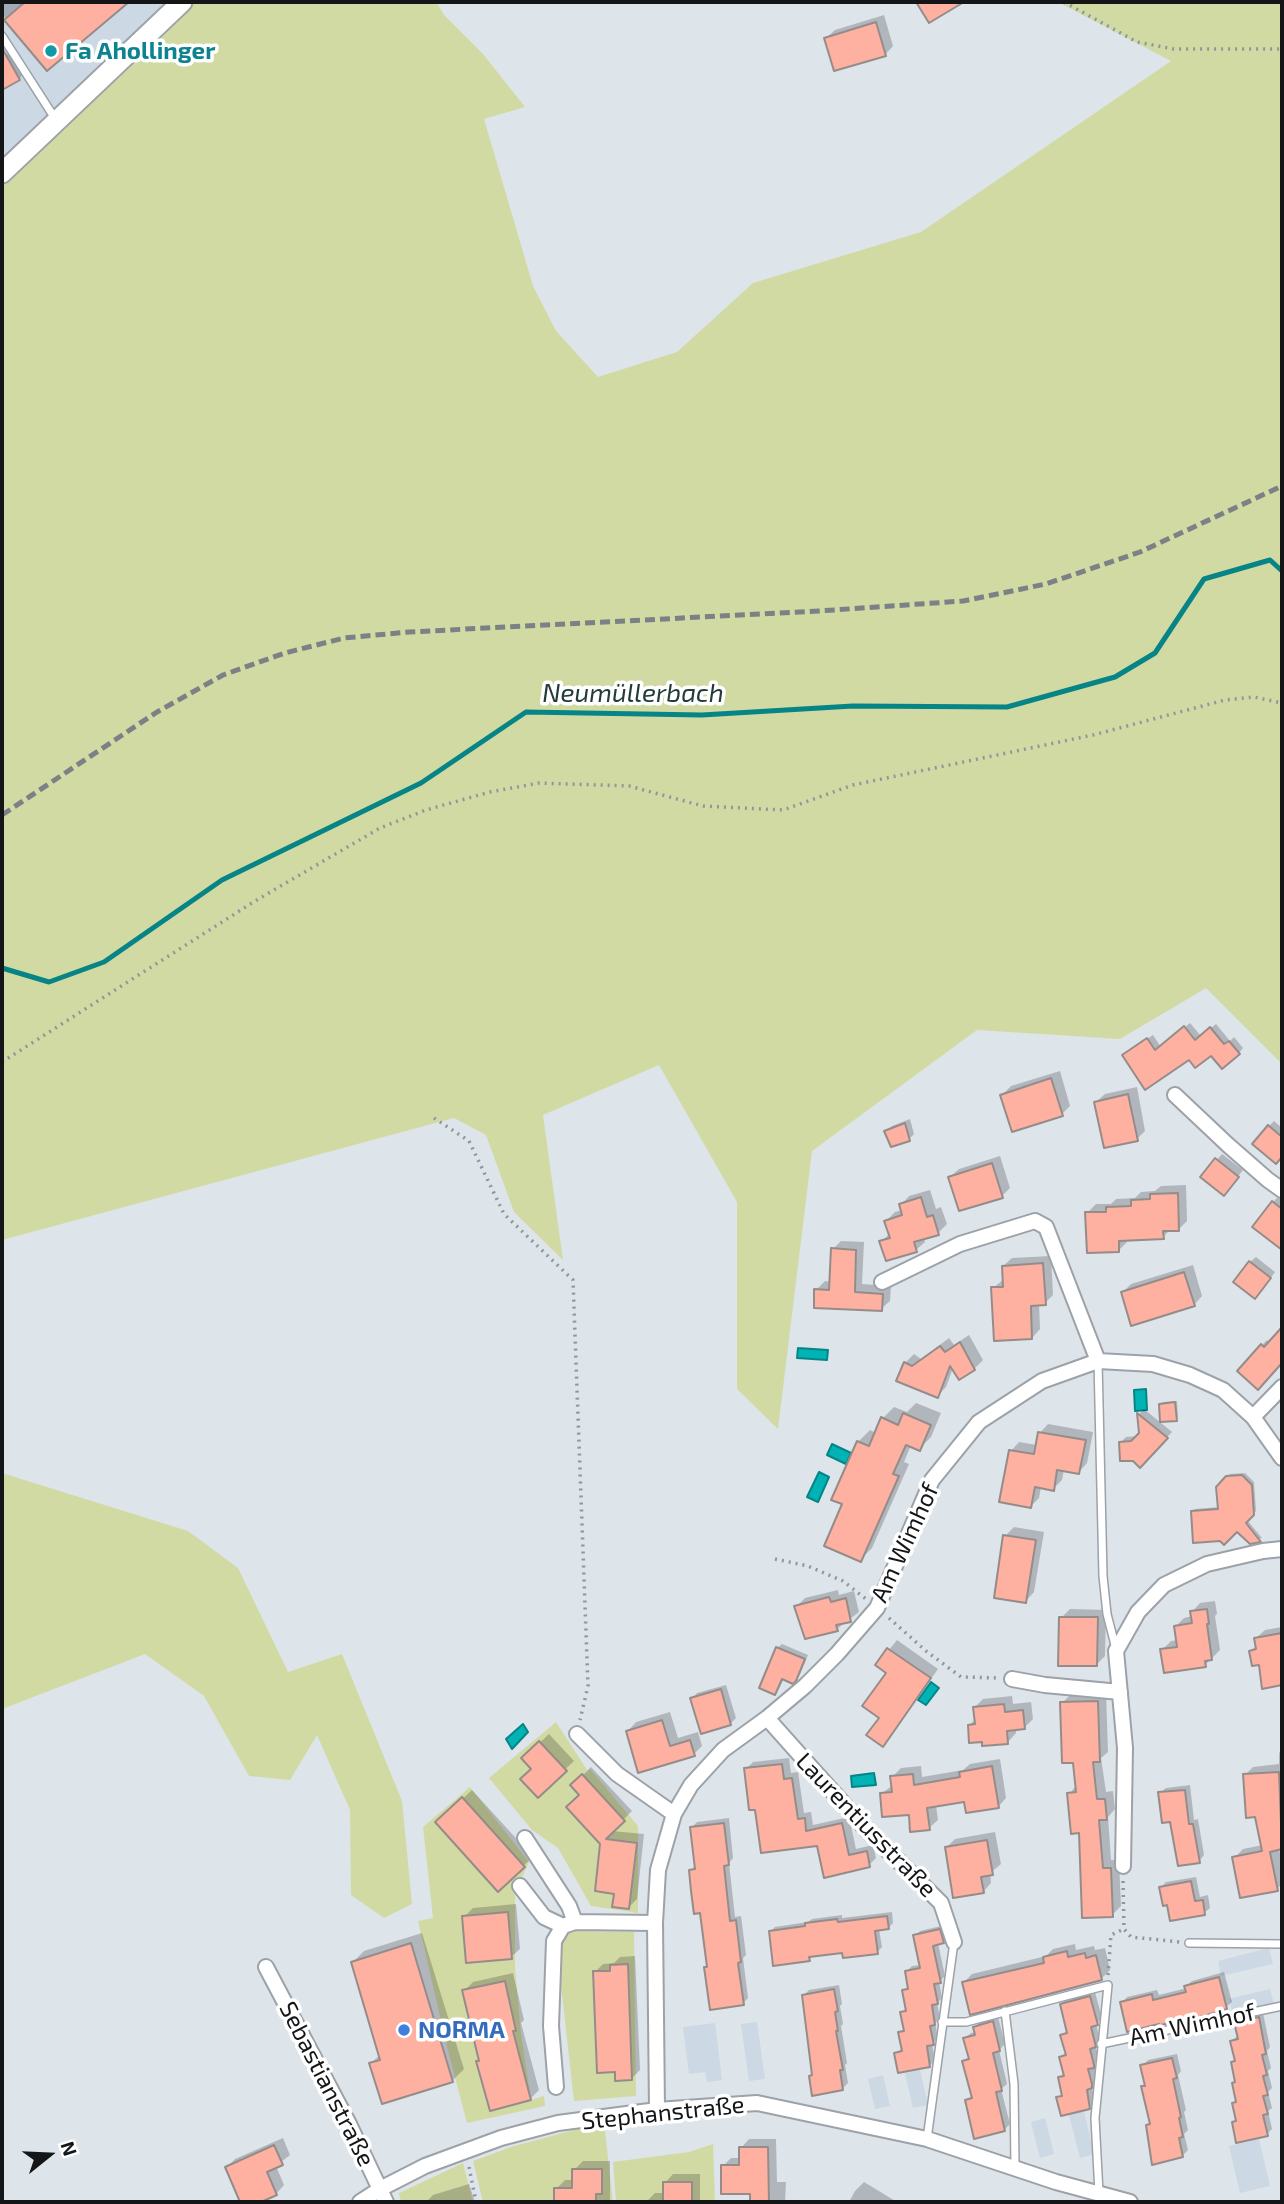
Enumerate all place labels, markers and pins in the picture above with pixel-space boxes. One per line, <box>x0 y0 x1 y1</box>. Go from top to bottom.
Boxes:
place label: Fa Ahollinger <box>65 37 215 65</box>
marker: Fa Ahollinger <box>43 43 59 59</box>
place label: NORMA <box>418 2016 505 2044</box>
marker: NORMA <box>396 2022 412 2038</box>

